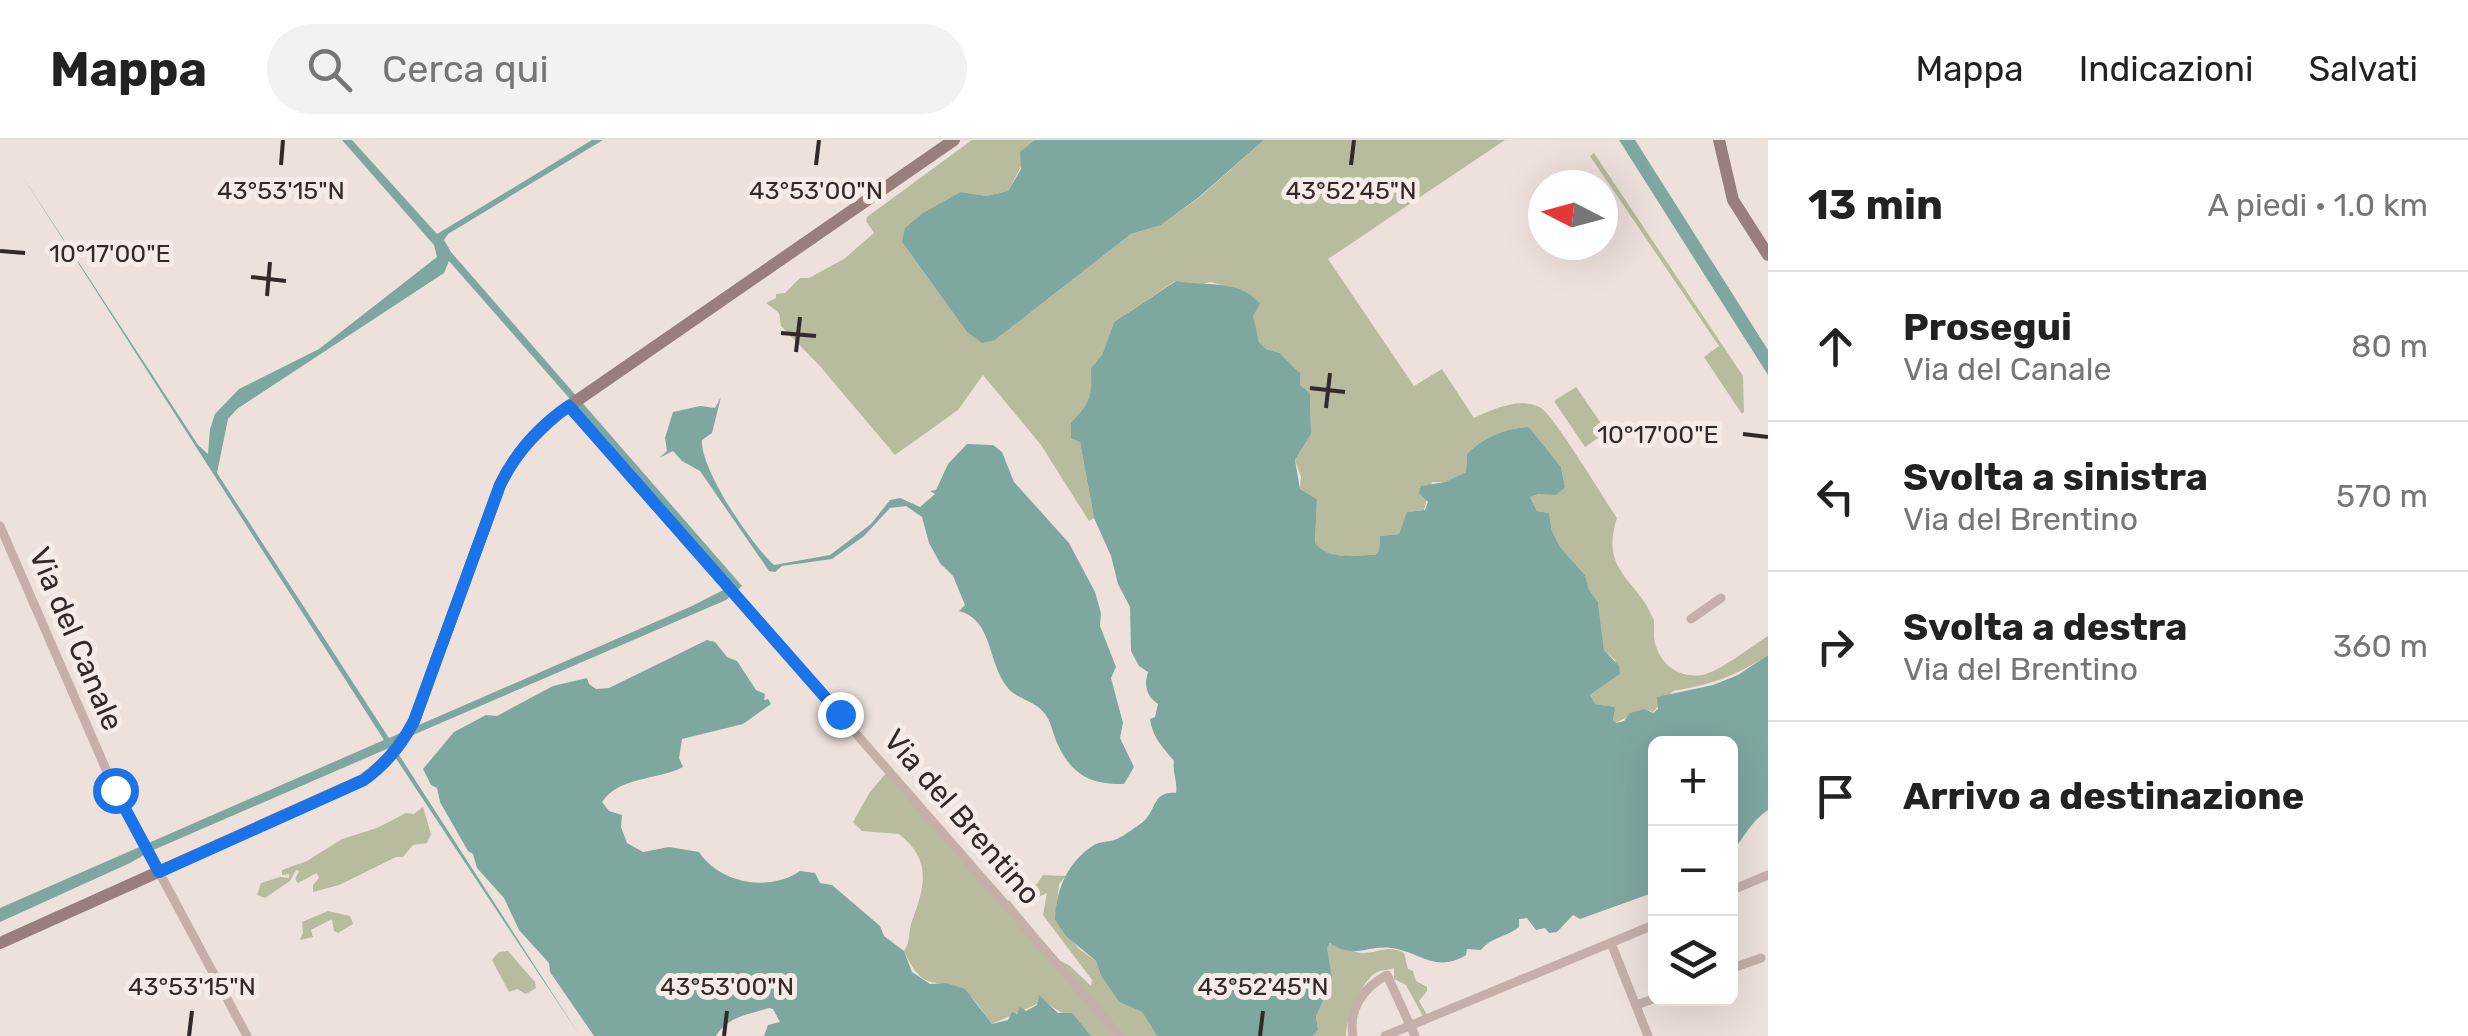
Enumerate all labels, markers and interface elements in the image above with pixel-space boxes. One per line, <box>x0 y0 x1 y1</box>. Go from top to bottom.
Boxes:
search box <box>267 24 967 114</box>
text: Mappa <box>50 41 207 98</box>
icon: search <box>302 42 357 97</box>
text: Cerca qui <box>382 46 549 92</box>
text: Mappa <box>1915 48 2024 90</box>
text: Indicazioni <box>2079 48 2253 90</box>
text: Salvati <box>2308 48 2418 90</box>
north arrow <box>1528 170 1618 260</box>
text: 43°53'15"N <box>217 176 345 205</box>
text: 43°53'00"N <box>749 176 883 205</box>
text: 43°52'45"N <box>1285 176 1417 205</box>
text: 13 min <box>1808 180 1943 230</box>
text: A piedi · 1.0 km <box>2207 186 2428 224</box>
text: 10°17'00"E <box>49 239 171 268</box>
text: Prosegui <box>1903 304 2072 350</box>
icon: ahead <box>1808 319 1863 374</box>
text: 80 m <box>2351 327 2428 365</box>
text: Via del Canale <box>1903 350 2111 388</box>
text: 10°17'00"E <box>1597 420 1719 449</box>
text: Svolta a sinistra <box>1903 454 2208 500</box>
icon: left <box>1808 469 1863 524</box>
text: 570 m <box>2336 477 2428 515</box>
text: Via del Brentino <box>1903 500 2138 538</box>
street label: Via del Canale <box>21 542 131 736</box>
text: Svolta a destra <box>1903 604 2187 650</box>
icon: right <box>1808 619 1863 674</box>
text: 360 m <box>2333 627 2428 665</box>
text: Via del Brentino <box>1903 650 2138 688</box>
route end <box>818 692 864 738</box>
street label: Via del Brentino <box>876 722 1048 912</box>
map controls <box>1648 736 1738 1006</box>
button: + <box>1648 736 1738 826</box>
route start <box>93 768 139 814</box>
icon: arrive <box>1808 769 1863 824</box>
text: Arrivo a destinazione <box>1903 773 2304 819</box>
button: − <box>1648 826 1738 916</box>
button: layers <box>1648 916 1738 1006</box>
text: 43°53'15"N <box>128 972 256 1001</box>
text: 43°53'00"N <box>660 972 794 1001</box>
text: 43°52'45"N <box>1197 972 1329 1001</box>

